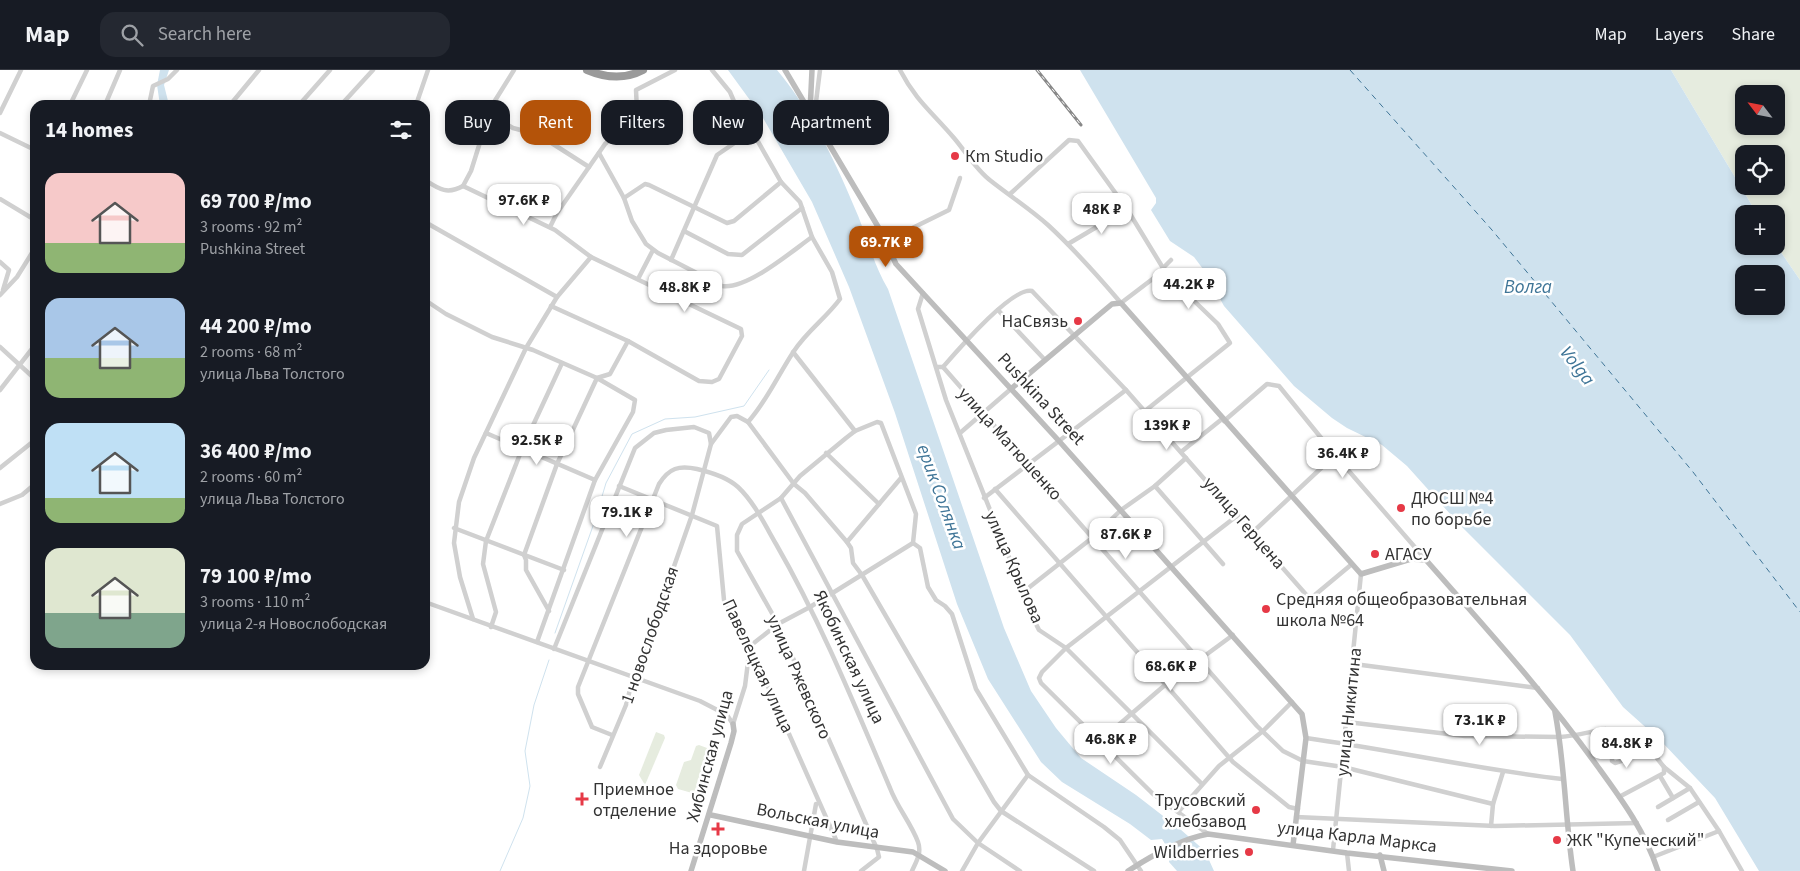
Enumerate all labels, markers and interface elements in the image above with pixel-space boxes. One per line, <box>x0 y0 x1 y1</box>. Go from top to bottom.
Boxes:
search box <box>100 12 450 57</box>
text: Map <box>25 17 70 52</box>
icon: search <box>118 21 146 49</box>
text: Search here <box>158 21 251 48</box>
text: Map <box>1595 22 1627 47</box>
text: Layers <box>1655 22 1704 47</box>
text: Share <box>1732 22 1775 47</box>
north arrow <box>1735 85 1785 135</box>
map controls <box>1735 85 1785 315</box>
chip: Buy <box>445 100 510 145</box>
chip: Rent <box>520 100 591 145</box>
chip: Filters <box>601 100 683 145</box>
chip: New <box>693 100 763 145</box>
chip: Apartment <box>773 100 889 145</box>
text: 14 homes <box>45 115 133 145</box>
icon: filters <box>387 116 415 144</box>
place label: Кm Studio <box>965 144 1043 169</box>
button: locate <box>1735 145 1785 195</box>
marker: Кm Studio <box>949 150 961 162</box>
pin: 97.6K ₽ <box>478 184 570 226</box>
text: 69 700 ₽/mo <box>200 186 312 216</box>
text: 97.6K ₽ <box>498 189 550 211</box>
pin: 48K ₽ <box>1067 192 1137 235</box>
icon: home <box>85 193 145 253</box>
text: 48K ₽ <box>1083 198 1121 220</box>
button: + <box>1735 205 1785 255</box>
text: 3 rooms · 92 m² <box>200 216 302 238</box>
pin: 69.7K ₽ <box>840 226 932 268</box>
text: 69.7K ₽ <box>860 231 912 253</box>
text: Pushkina Street <box>200 238 305 260</box>
button: − <box>1735 265 1785 315</box>
pin: 44.2K ₽ <box>1143 268 1235 310</box>
pin: 48.8K ₽ <box>639 270 731 313</box>
text: 44.2K ₽ <box>1163 273 1215 295</box>
water label: Волга <box>1504 274 1552 301</box>
text: 48.8K ₽ <box>659 276 711 298</box>
place label: НаСвязь <box>1002 309 1068 334</box>
text: 44 200 ₽/mo <box>200 311 312 341</box>
marker: НаСвязь <box>1072 315 1084 327</box>
icon: home <box>85 318 145 378</box>
water label: Volga <box>1553 340 1601 392</box>
text: 2 rooms · 68 m² <box>200 341 302 363</box>
street label: Pushkina Street <box>992 347 1090 451</box>
text: улица Льва Толстого <box>200 363 345 385</box>
street label: улица Матюшенко <box>952 382 1068 506</box>
pin: 139K ₽ <box>1126 408 1208 451</box>
text: 139K ₽ <box>1144 414 1190 436</box>
pin: 92.5K ₽ <box>491 424 583 466</box>
text: 92.5K ₽ <box>511 429 563 451</box>
text: 36 400 ₽/mo <box>200 436 312 466</box>
pin: 36.4K ₽ <box>1297 436 1389 479</box>
water label: ерик Солянка <box>909 440 973 554</box>
text: 36.4K ₽ <box>1317 442 1369 464</box>
icon: home <box>85 443 145 503</box>
text: 2 rooms · 60 m² <box>200 466 302 488</box>
street label: улица Герцена <box>1197 471 1291 575</box>
place label: ДЮСШ №4 по борьбе <box>1411 486 1493 532</box>
text: улица Льва Толстого <box>200 488 345 510</box>
pin: 79.1K ₽ <box>581 496 673 538</box>
text: 79.1K ₽ <box>601 501 653 523</box>
marker: ДЮСШ №4 по борьбе <box>1395 502 1407 514</box>
street label: улица Крылова <box>978 507 1050 627</box>
pin: 87.6K ₽ <box>1080 518 1172 560</box>
text: 87.6K ₽ <box>1100 523 1152 545</box>
place label: АГАСУ <box>1385 542 1433 567</box>
marker: АГАСУ <box>1369 548 1381 560</box>
text: 79 100 ₽/mo <box>200 561 312 591</box>
street label: 1 новослободская <box>615 563 685 707</box>
icon: home <box>85 568 145 628</box>
street label: Якобинская улица <box>807 586 891 728</box>
place label: Средняя общеобразовательная школа №64 <box>1276 587 1527 633</box>
text: 3 rooms · 110 m² <box>200 591 310 613</box>
street label: Павелецкая улица <box>716 595 800 737</box>
marker: Средняя общеобразовательная школа №64 <box>1260 603 1272 615</box>
street label: улица Ржевского <box>760 611 838 743</box>
text: улица 2-я Новослободская <box>200 613 387 635</box>
street label: улица Никитина <box>1330 646 1368 778</box>
pin: 68.6K ₽ <box>1125 650 1217 692</box>
text: 68.6K ₽ <box>1145 655 1197 677</box>
street label: Хибинская улица <box>680 687 740 825</box>
pin: 73.1K ₽ <box>1434 704 1526 746</box>
text: 73.1K ₽ <box>1454 709 1506 731</box>
pin: 46.8K ₽ <box>1065 722 1157 765</box>
pin: 84.8K ₽ <box>1581 726 1673 769</box>
text: 46.8K ₽ <box>1085 728 1137 750</box>
text: 84.8K ₽ <box>1601 732 1653 754</box>
place label: Приемное отделение <box>593 777 676 823</box>
place label: Трусовский хлебзавод <box>1155 788 1246 834</box>
marker: Приемное отделение <box>575 792 589 806</box>
street label: Вольская улица <box>754 797 882 845</box>
marker: Трусовский хлебзавод <box>1250 804 1262 816</box>
street label: улица Карла Маркса <box>1276 815 1438 859</box>
marker: На здоровье <box>712 823 724 835</box>
place label: ЖК "Купеческий" <box>1567 828 1704 853</box>
marker: ЖК "Купеческий" <box>1551 834 1563 846</box>
place label: На здоровье <box>669 836 767 861</box>
place label: Wildberries <box>1154 840 1239 865</box>
marker: Wildberries <box>1243 846 1255 858</box>

